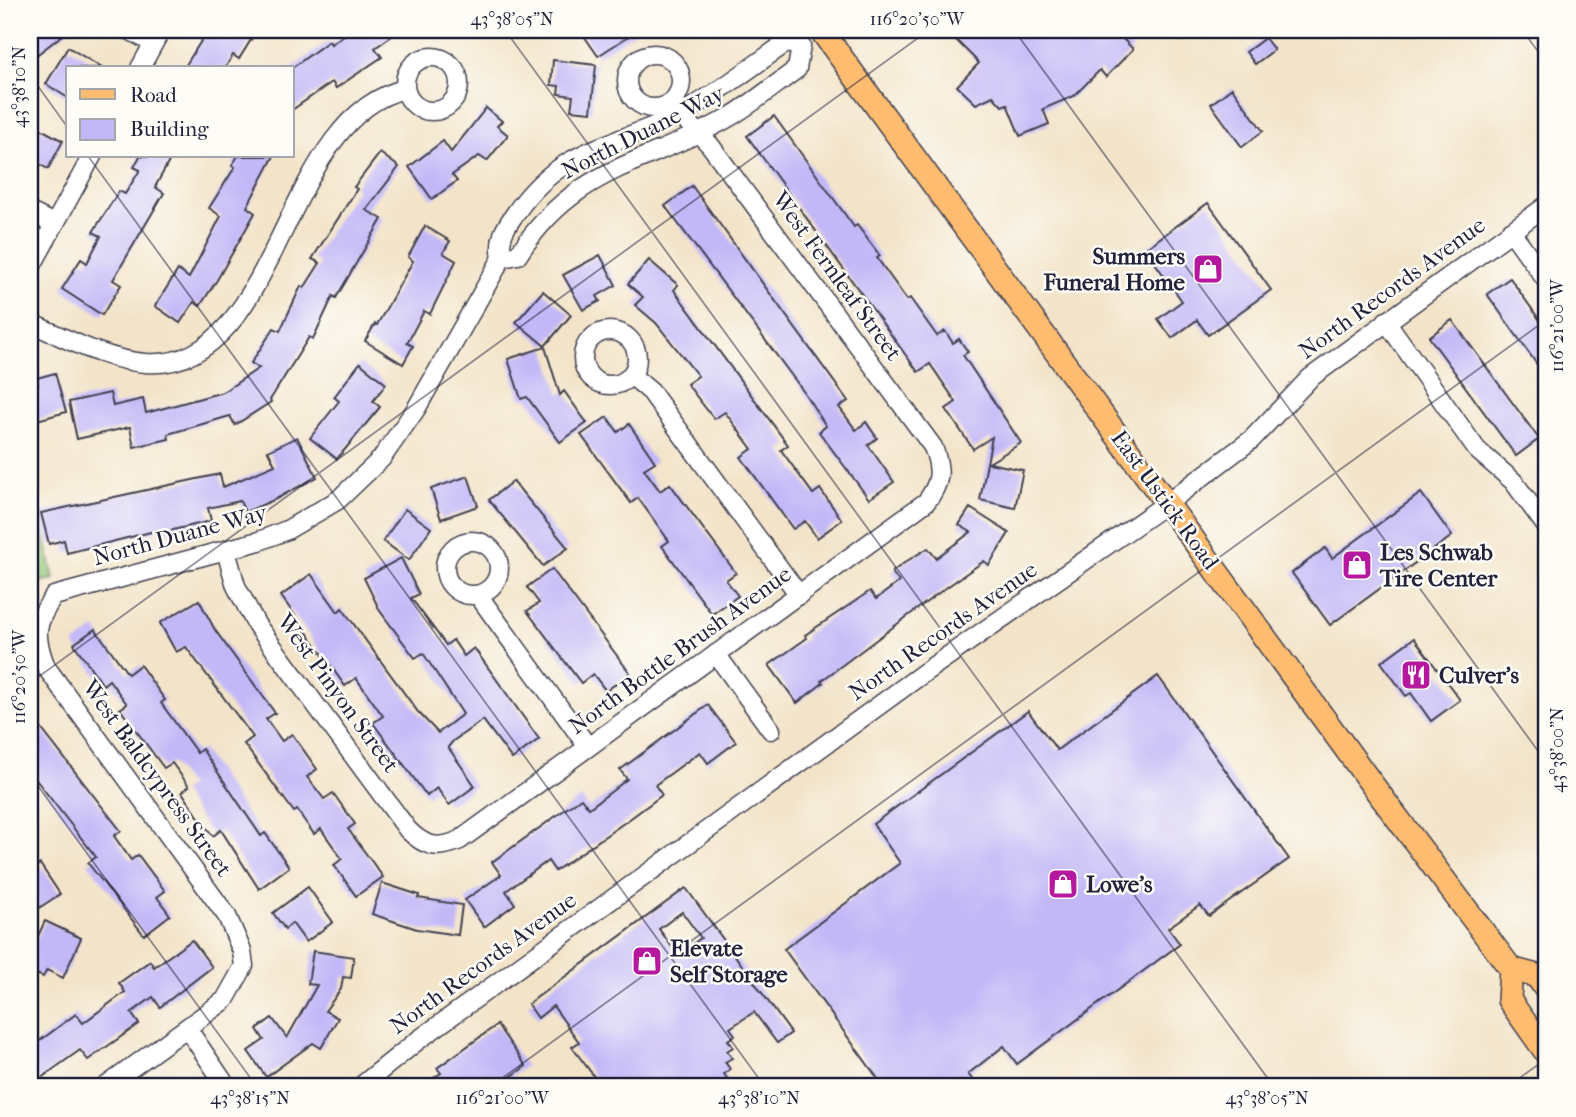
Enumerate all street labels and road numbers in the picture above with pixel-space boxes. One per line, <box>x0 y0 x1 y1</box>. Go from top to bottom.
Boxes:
street label: North Duane Way <box>557 79 729 185</box>
street label: West Fernleaf Street <box>766 185 907 366</box>
street label: North Records Avenue <box>1294 211 1490 365</box>
street label: East Ustick Road <box>1105 425 1225 575</box>
street label: North Duane Way <box>90 499 271 571</box>
street label: North Records Avenue <box>844 556 1042 706</box>
street label: North Bottle Brush Avenue <box>564 560 796 740</box>
street label: West Pinyon Street <box>271 608 405 778</box>
street label: West Baldcypress Street <box>76 674 237 882</box>
street label: North Records Avenue <box>385 886 581 1040</box>

